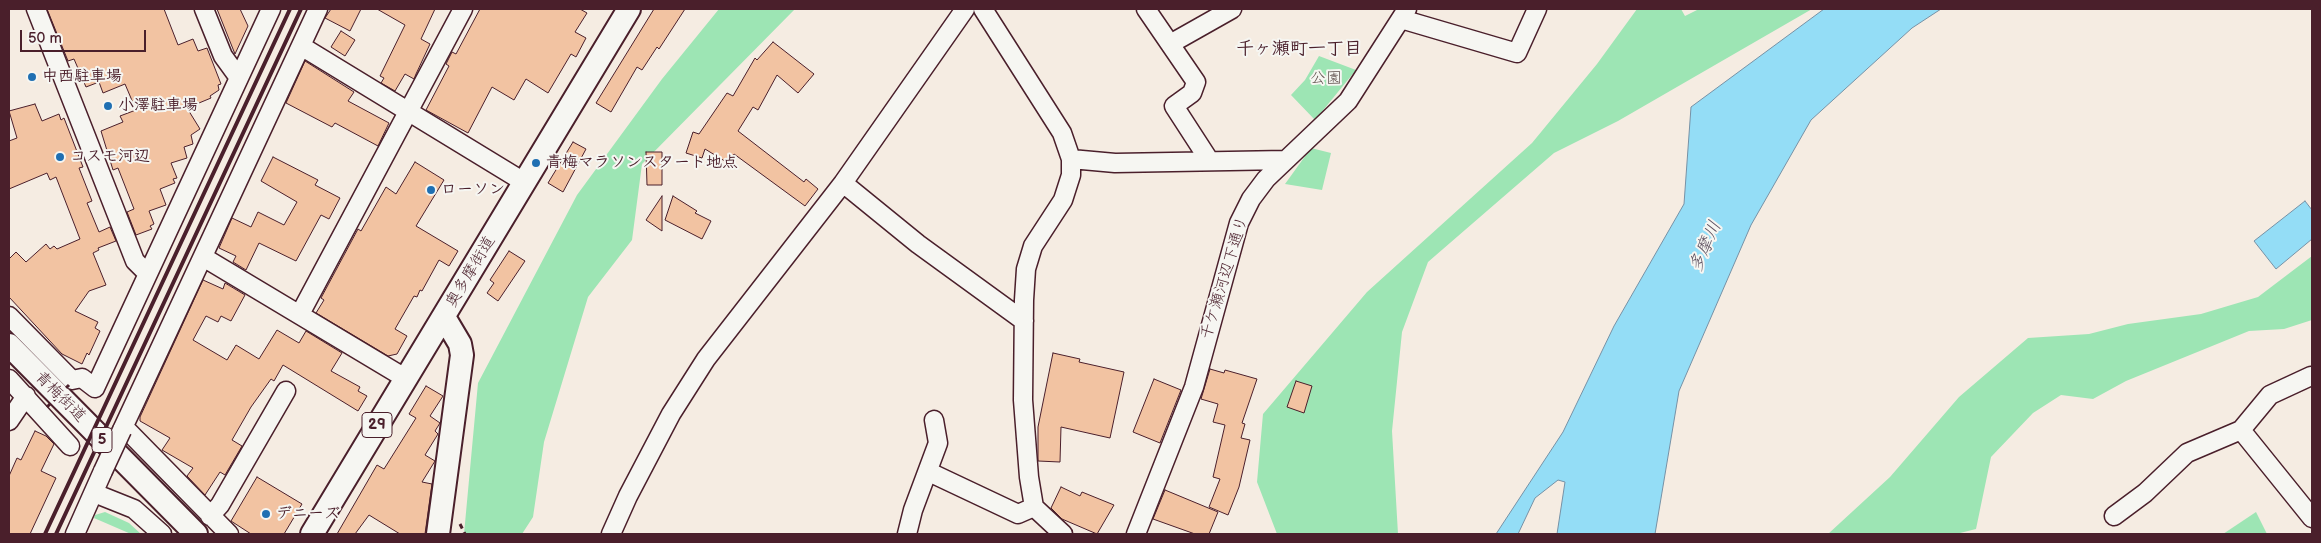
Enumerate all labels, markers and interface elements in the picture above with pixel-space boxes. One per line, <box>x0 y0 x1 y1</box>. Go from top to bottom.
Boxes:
scale bar <box>22 20 149 52</box>
text: 50 m <box>28 29 62 48</box>
district label: 千ヶ瀬町一丁目 <box>1236 38 1362 60</box>
place label: 中西駐車場 <box>42 67 122 87</box>
park label: 公園 <box>1310 69 1342 89</box>
marker: 中西駐車場 <box>26 71 38 83</box>
place label: 小澤駐車場 <box>118 96 198 116</box>
marker: 小澤駐車場 <box>102 100 114 112</box>
place label: コスモ河辺 <box>70 147 150 167</box>
marker: コスモ河辺 <box>54 151 66 163</box>
place label: 青梅マラソンスタート地点 <box>546 153 738 173</box>
marker: 青梅マラソンスタート地点 <box>530 157 542 169</box>
place label: ローソン <box>441 180 505 200</box>
marker: ローソン <box>425 184 437 196</box>
street label: 千ケ瀬河辺下通り <box>1197 214 1253 342</box>
water label: 多摩川 <box>1685 218 1727 276</box>
street label: 奥多摩街道 <box>442 233 500 311</box>
street label: 青梅街道 <box>31 368 89 426</box>
road number: 29 <box>362 412 392 438</box>
road number: 5 <box>92 428 112 452</box>
place label: デニーズ <box>276 504 340 524</box>
marker: デニーズ <box>260 508 272 520</box>

